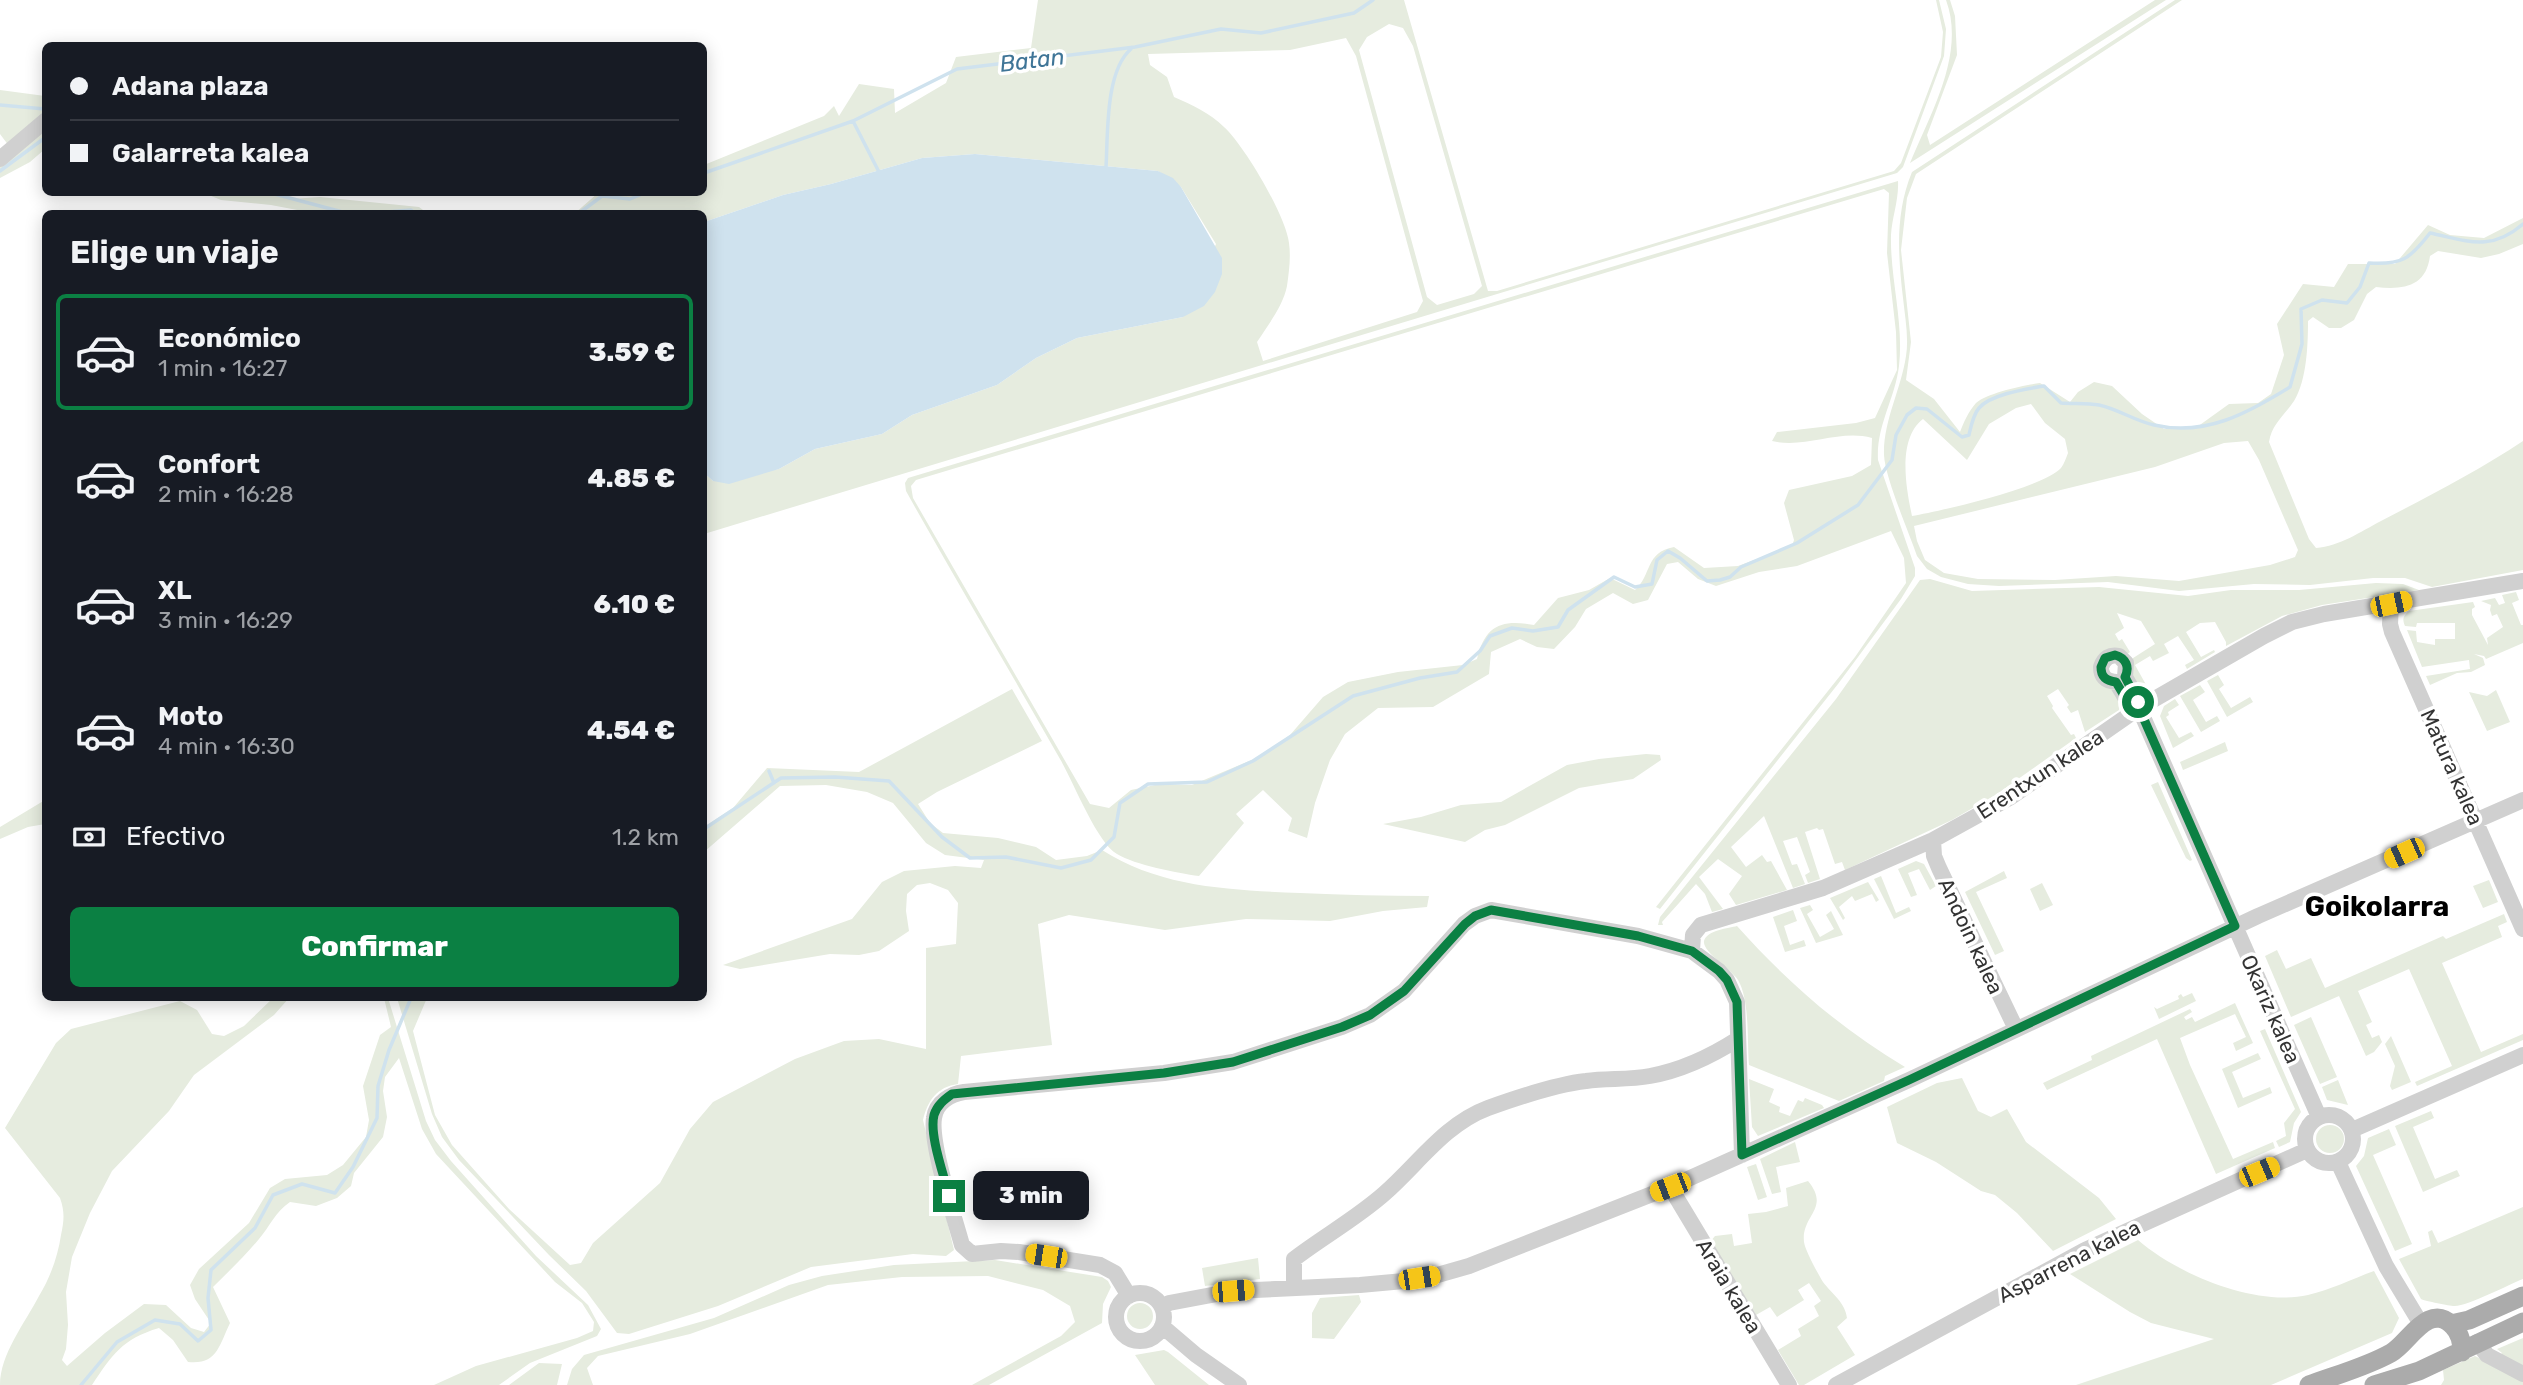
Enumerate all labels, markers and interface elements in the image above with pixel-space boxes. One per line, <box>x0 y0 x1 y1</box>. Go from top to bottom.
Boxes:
water label: Batan <box>998 42 1066 78</box>
text: Adana plaza <box>112 71 269 102</box>
text: Galarreta kalea <box>112 138 309 169</box>
text: Elige un viaje <box>70 233 279 271</box>
icon: car <box>74 321 137 384</box>
text: Económico <box>158 323 301 354</box>
text: 3.59 € <box>589 337 675 368</box>
text: 1 min · 16:27 <box>158 354 287 382</box>
icon: car <box>74 447 137 510</box>
text: Confort <box>158 449 260 480</box>
text: 4.85 € <box>588 463 675 494</box>
text: 2 min · 16:28 <box>158 480 294 508</box>
icon: car <box>74 573 137 636</box>
text: XL <box>158 575 191 606</box>
text: 6.10 € <box>594 589 675 620</box>
car <box>2369 589 2414 619</box>
text: 3 min · 16:29 <box>158 606 293 634</box>
route start <box>2122 686 2154 718</box>
icon: car <box>74 699 137 762</box>
text: Moto <box>158 701 223 732</box>
street label: Matura kalea <box>2415 705 2489 829</box>
text: 4.54 € <box>587 715 675 746</box>
street label: Erentxun kalea <box>1972 724 2108 824</box>
text: 4 min · 16:30 <box>158 732 295 760</box>
icon: cash <box>70 818 108 856</box>
text: Efectivo <box>126 821 225 852</box>
text: 1.2 km <box>612 823 679 851</box>
car <box>2381 835 2428 871</box>
street label: Andoin kalea <box>1933 874 2009 998</box>
district label: Goikolarra <box>2305 890 2449 923</box>
button: Confirmar <box>70 907 679 987</box>
street label: Okariz kalea <box>2236 951 2306 1067</box>
car <box>2236 1154 2283 1190</box>
car <box>1647 1170 1694 1204</box>
callout: 3 min <box>974 1172 1089 1220</box>
route end <box>933 1180 965 1212</box>
text: 3 min <box>999 1181 1063 1209</box>
street label: Asparrena kalea <box>1994 1214 2144 1308</box>
street label: Araia kalea <box>1691 1234 1767 1338</box>
car <box>1024 1242 1069 1270</box>
car <box>1397 1264 1442 1292</box>
car <box>1212 1279 1255 1303</box>

